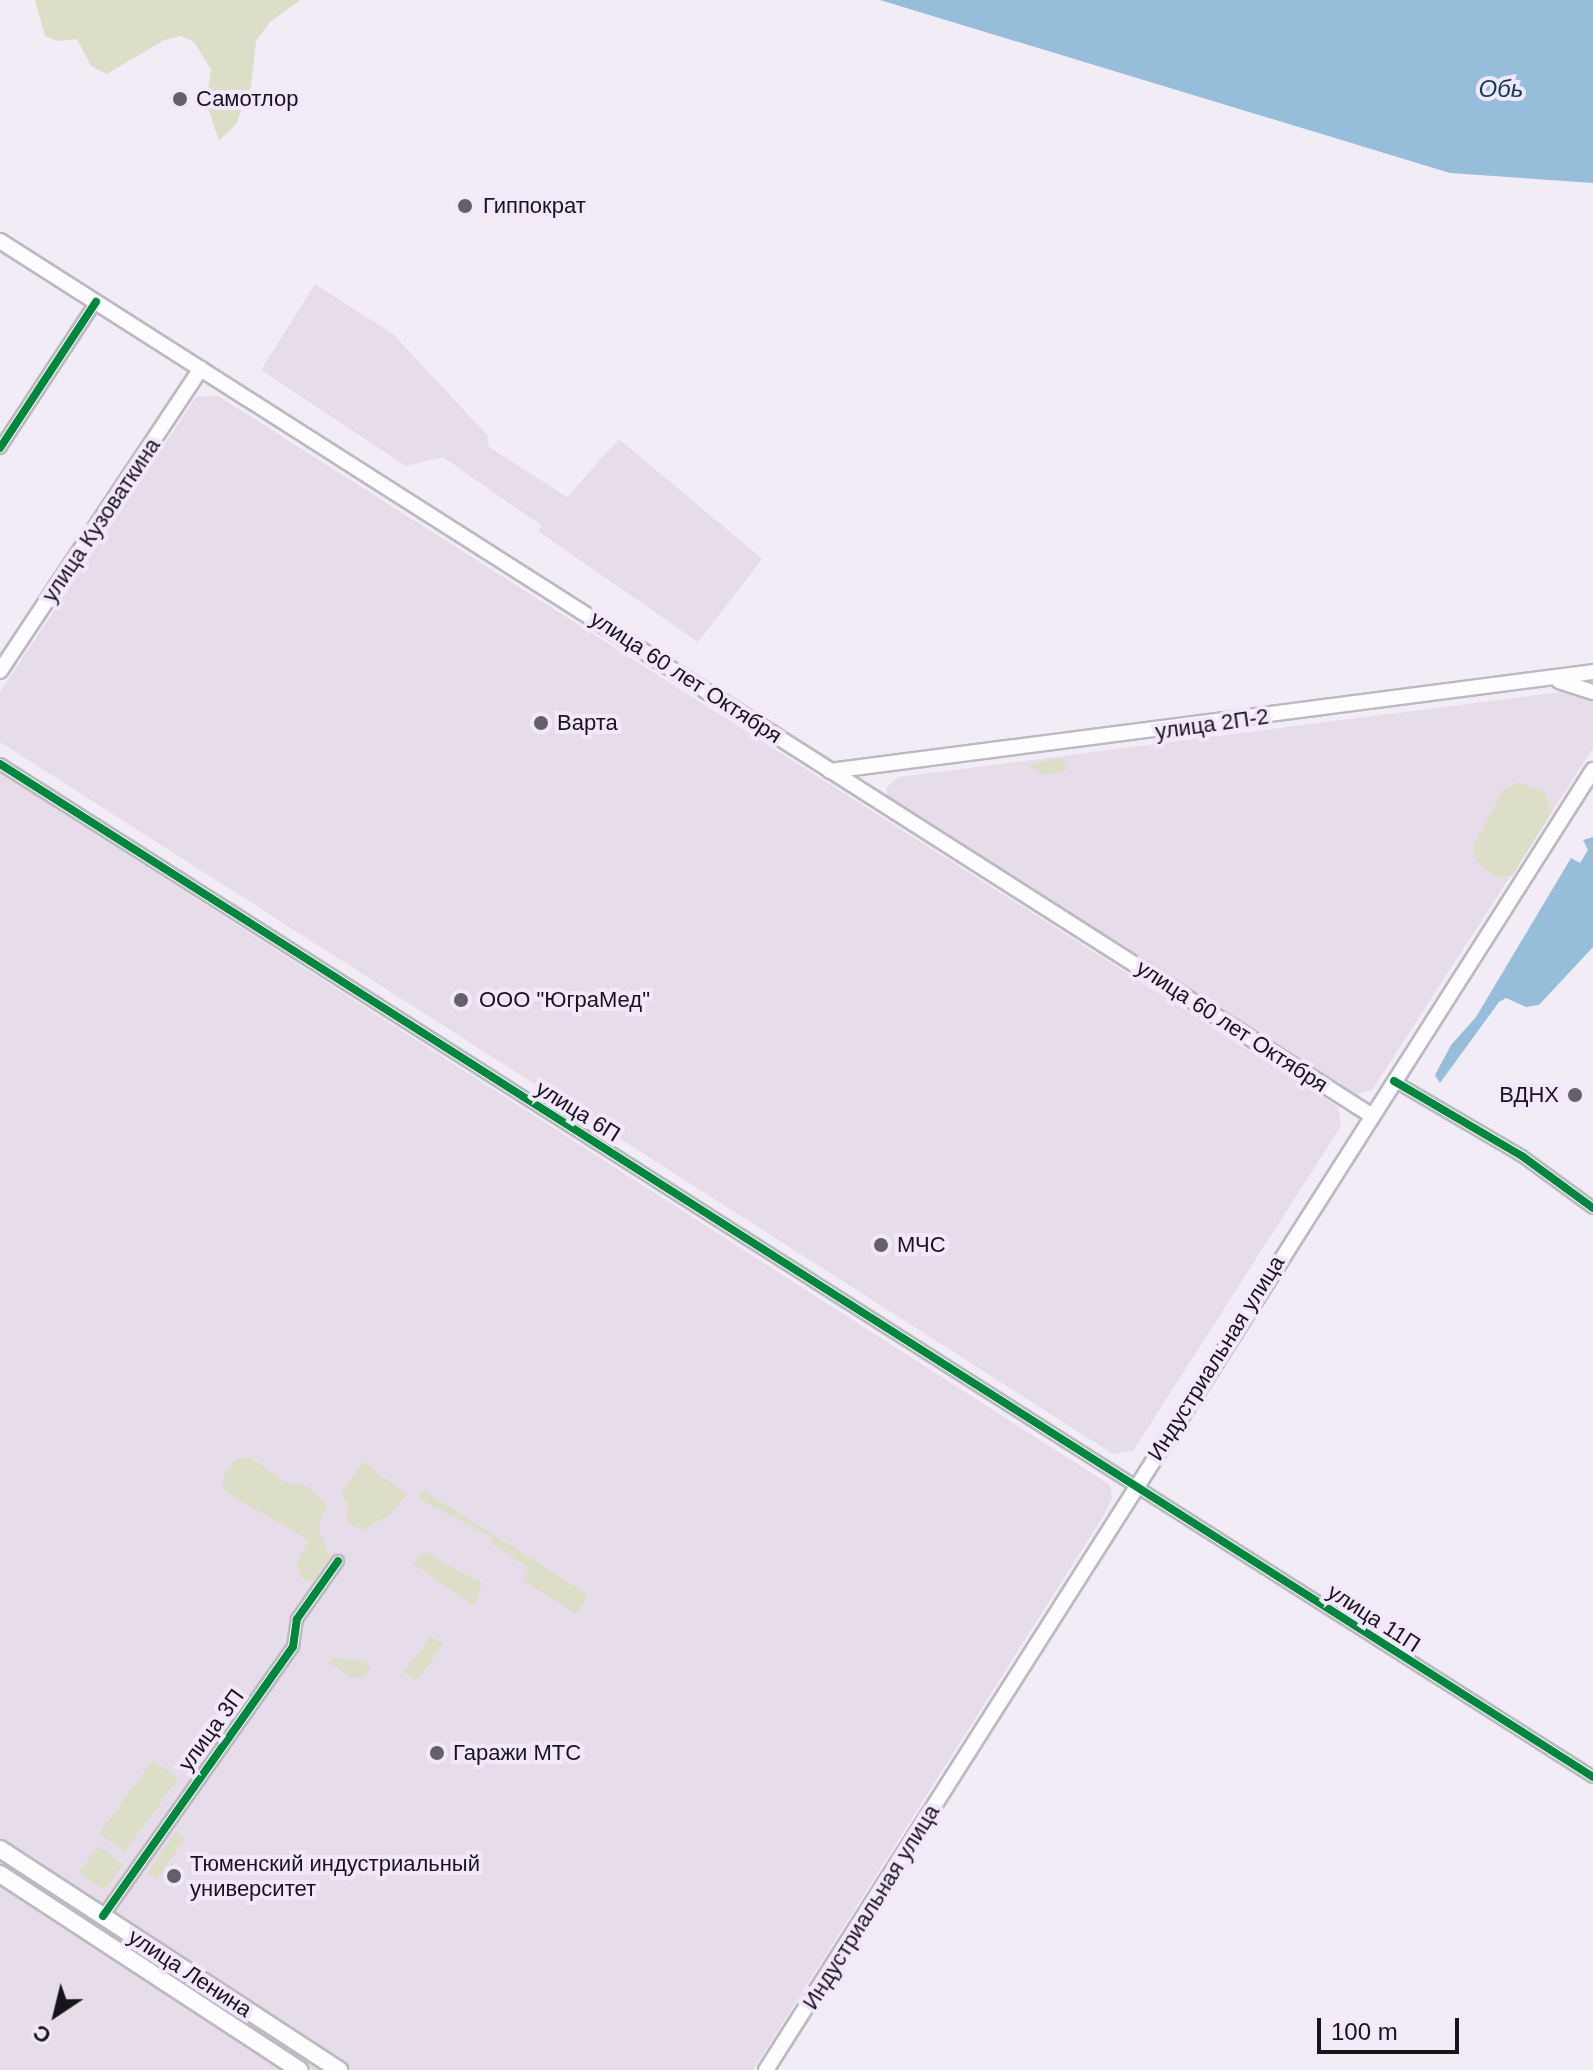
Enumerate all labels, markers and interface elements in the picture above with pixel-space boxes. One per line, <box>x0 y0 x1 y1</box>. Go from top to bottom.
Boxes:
water label: Обь <box>1479 75 1523 103</box>
place label: Самотлор <box>196 86 298 112</box>
marker: Самотлор <box>171 90 189 108</box>
place label: Гиппократ <box>483 193 586 219</box>
marker: Гиппократ <box>454 195 476 217</box>
street label: улица Кузоваткина <box>36 433 166 607</box>
street label: улица 60 лет Октября <box>585 605 787 749</box>
street label: улица 2П-2 <box>1154 703 1270 745</box>
place label: Варта <box>557 710 618 736</box>
marker: Варта <box>532 714 550 732</box>
street label: улица 60 лет Октября <box>1131 954 1333 1098</box>
place label: ООО "ЮграМед" <box>479 987 650 1013</box>
marker: ООО "ЮграМед" <box>450 989 472 1011</box>
street label: улица 6П <box>531 1075 625 1147</box>
place label: ВДНХ <box>1499 1082 1559 1108</box>
marker: ВДНХ <box>1566 1086 1584 1104</box>
place label: МЧС <box>897 1232 946 1258</box>
marker: МЧС <box>872 1236 890 1254</box>
street label: Индустриальная улица <box>1142 1251 1290 1465</box>
street label: улица 11П <box>1323 1578 1425 1658</box>
street label: улица 3П <box>173 1684 249 1776</box>
place label: Гаражи МТС <box>453 1740 581 1766</box>
marker: Гаражи МТС <box>428 1744 446 1762</box>
street label: Индустриальная улица <box>797 1800 945 2014</box>
place label: Тюменский индустриальный университет <box>190 1850 480 1902</box>
marker: Тюменский индустриальный университет <box>165 1867 183 1885</box>
street label: улица Ленина <box>123 1923 257 2023</box>
north arrow <box>16 1974 96 2054</box>
scale bar <box>1321 2002 1463 2052</box>
text: 100 m <box>1331 2018 1398 2045</box>
text: С <box>28 2019 56 2049</box>

